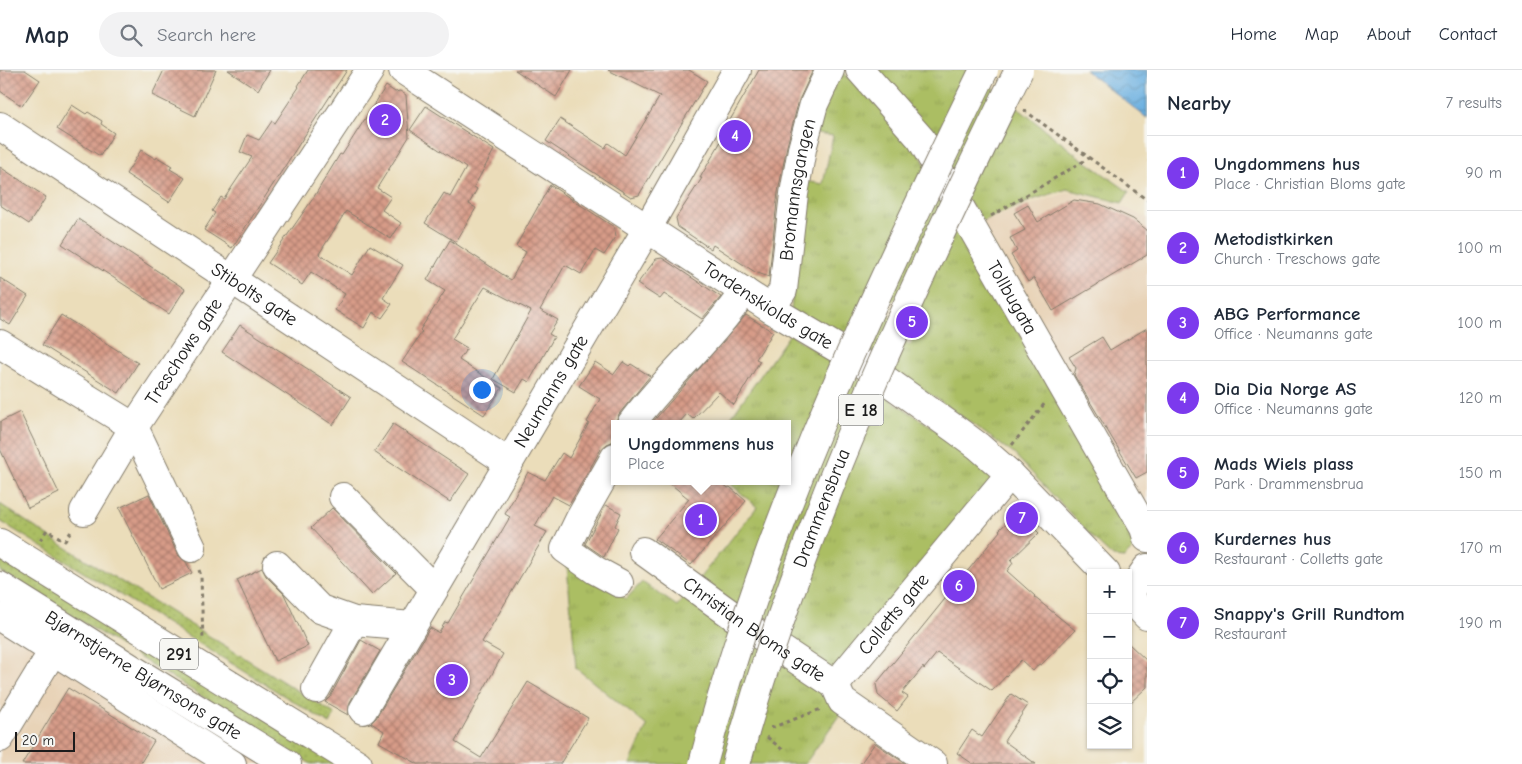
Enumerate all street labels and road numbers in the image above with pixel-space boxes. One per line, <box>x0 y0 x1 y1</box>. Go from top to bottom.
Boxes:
street label: Bromannsgangen <box>775 116 821 262</box>
street label: Tordenskiolds gate <box>698 256 837 354</box>
street label: Tollbugata <box>982 257 1042 338</box>
street label: Stibolts gate <box>207 258 302 331</box>
street label: Treschows gate <box>140 294 227 409</box>
street label: Neumanns gate <box>509 331 593 452</box>
road number: E 18 <box>838 394 884 426</box>
street label: Drammensbrua <box>789 445 855 571</box>
street label: Colletts gate <box>854 569 934 659</box>
street label: Christian Bloms gate <box>679 572 829 686</box>
street label: Bjørnstjerne Bjørnsons gate <box>41 606 246 744</box>
road number: 291 <box>160 638 198 670</box>

